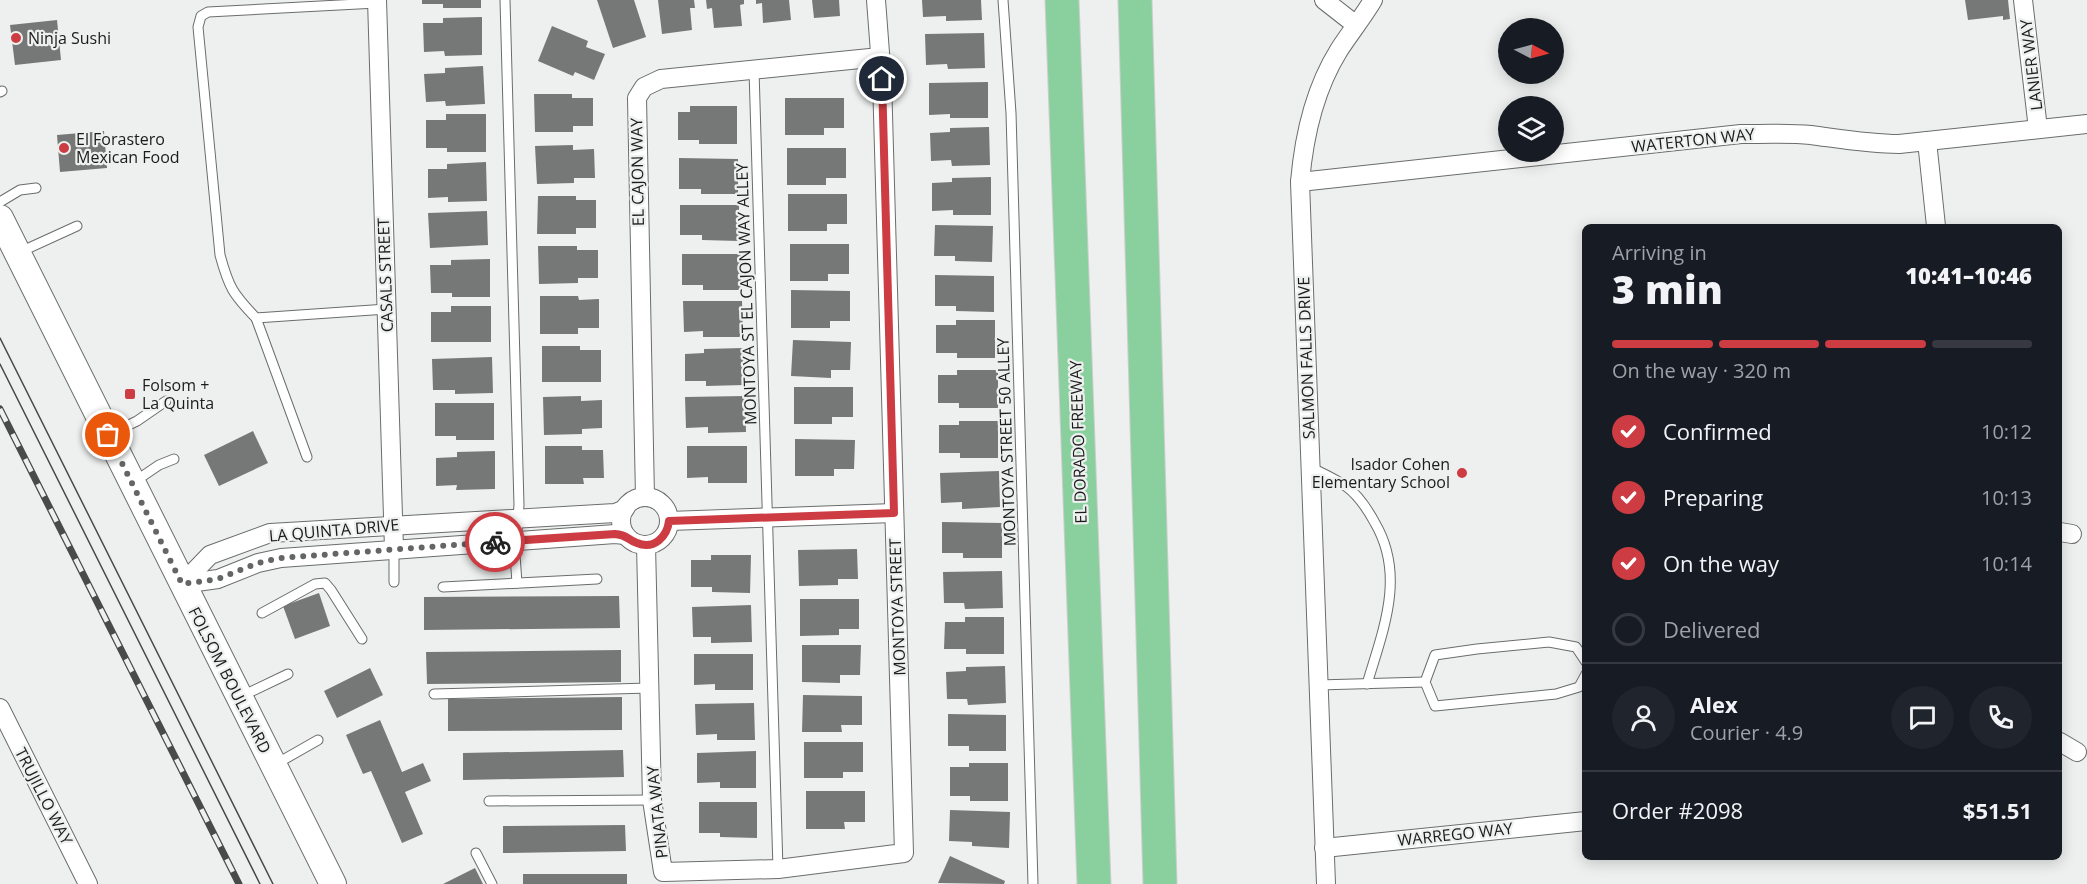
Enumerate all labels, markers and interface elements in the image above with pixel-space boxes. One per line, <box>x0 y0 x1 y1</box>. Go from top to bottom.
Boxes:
north arrow <box>1498 18 1564 84</box>
map controls <box>1498 18 1564 162</box>
street label: LANIER WAY <box>2014 18 2048 112</box>
place label: Ninja Sushi <box>28 27 111 49</box>
marker: Ninja Sushi <box>9 31 23 45</box>
pin <box>856 53 907 104</box>
icon: home <box>865 62 898 95</box>
button: layers <box>1498 96 1564 162</box>
street label: EL CAJON WAY <box>625 118 649 226</box>
street label: WATERTON WAY <box>1630 123 1756 157</box>
place label: El Forastero Mexican Food <box>76 128 180 168</box>
marker: El Forastero Mexican Food <box>57 141 71 155</box>
street label: MONTOYA ST EL CAJON WAY ALLEY <box>730 163 762 425</box>
street label: CASALS STREET <box>372 217 398 333</box>
text: Arriving in <box>1612 239 1707 266</box>
text: 10:41–10:46 <box>1905 260 2032 290</box>
text: 3 min <box>1612 262 1723 315</box>
street label: SALMON FALLS DRIVE <box>1292 276 1320 440</box>
street label: MONTOYA STREET 50 ALLEY <box>991 337 1021 547</box>
text: On the way · 320 m <box>1612 357 1791 384</box>
street label: EL DORADO FREEWAY <box>1064 360 1092 524</box>
place label: Folsom + La Quinta <box>142 374 214 414</box>
marker: Folsom + La Quinta <box>123 387 137 401</box>
pin <box>82 409 133 460</box>
icon: check <box>1612 415 1645 448</box>
text: Confirmed <box>1663 416 1772 446</box>
icon: bag <box>91 418 124 451</box>
text: 10:12 <box>1981 418 2032 445</box>
place label: Isador Cohen Elementary School <box>1312 453 1450 493</box>
marker: Isador Cohen Elementary School <box>1455 466 1469 480</box>
icon: check <box>1612 481 1645 514</box>
text: Preparing <box>1663 482 1763 512</box>
text: 10:13 <box>1981 484 2032 511</box>
courier <box>465 512 525 572</box>
street label: LA QUINTA DRIVE <box>268 513 400 547</box>
icon: bike <box>479 526 512 559</box>
street label: MONTOYA STREET <box>884 538 910 676</box>
icon: check <box>1612 547 1645 580</box>
text: On the way <box>1663 548 1779 578</box>
text: 10:14 <box>1981 550 2032 577</box>
street label: FOLSOM BOULEVARD <box>184 603 276 757</box>
text: Delivered <box>1663 614 1761 644</box>
button: person <box>1612 686 1675 749</box>
button: chat <box>1891 686 1954 749</box>
button: phone <box>1969 686 2032 749</box>
text: Alex <box>1690 689 1738 719</box>
text: Courier · 4.9 <box>1690 719 1803 746</box>
street label: TRUJILLO WAY <box>10 744 78 848</box>
street label: PINATA WAY <box>641 764 673 859</box>
text: Order #2098 <box>1612 795 1743 825</box>
text: $51.51 <box>1963 795 2032 825</box>
street label: WARREGO WAY <box>1396 817 1514 851</box>

